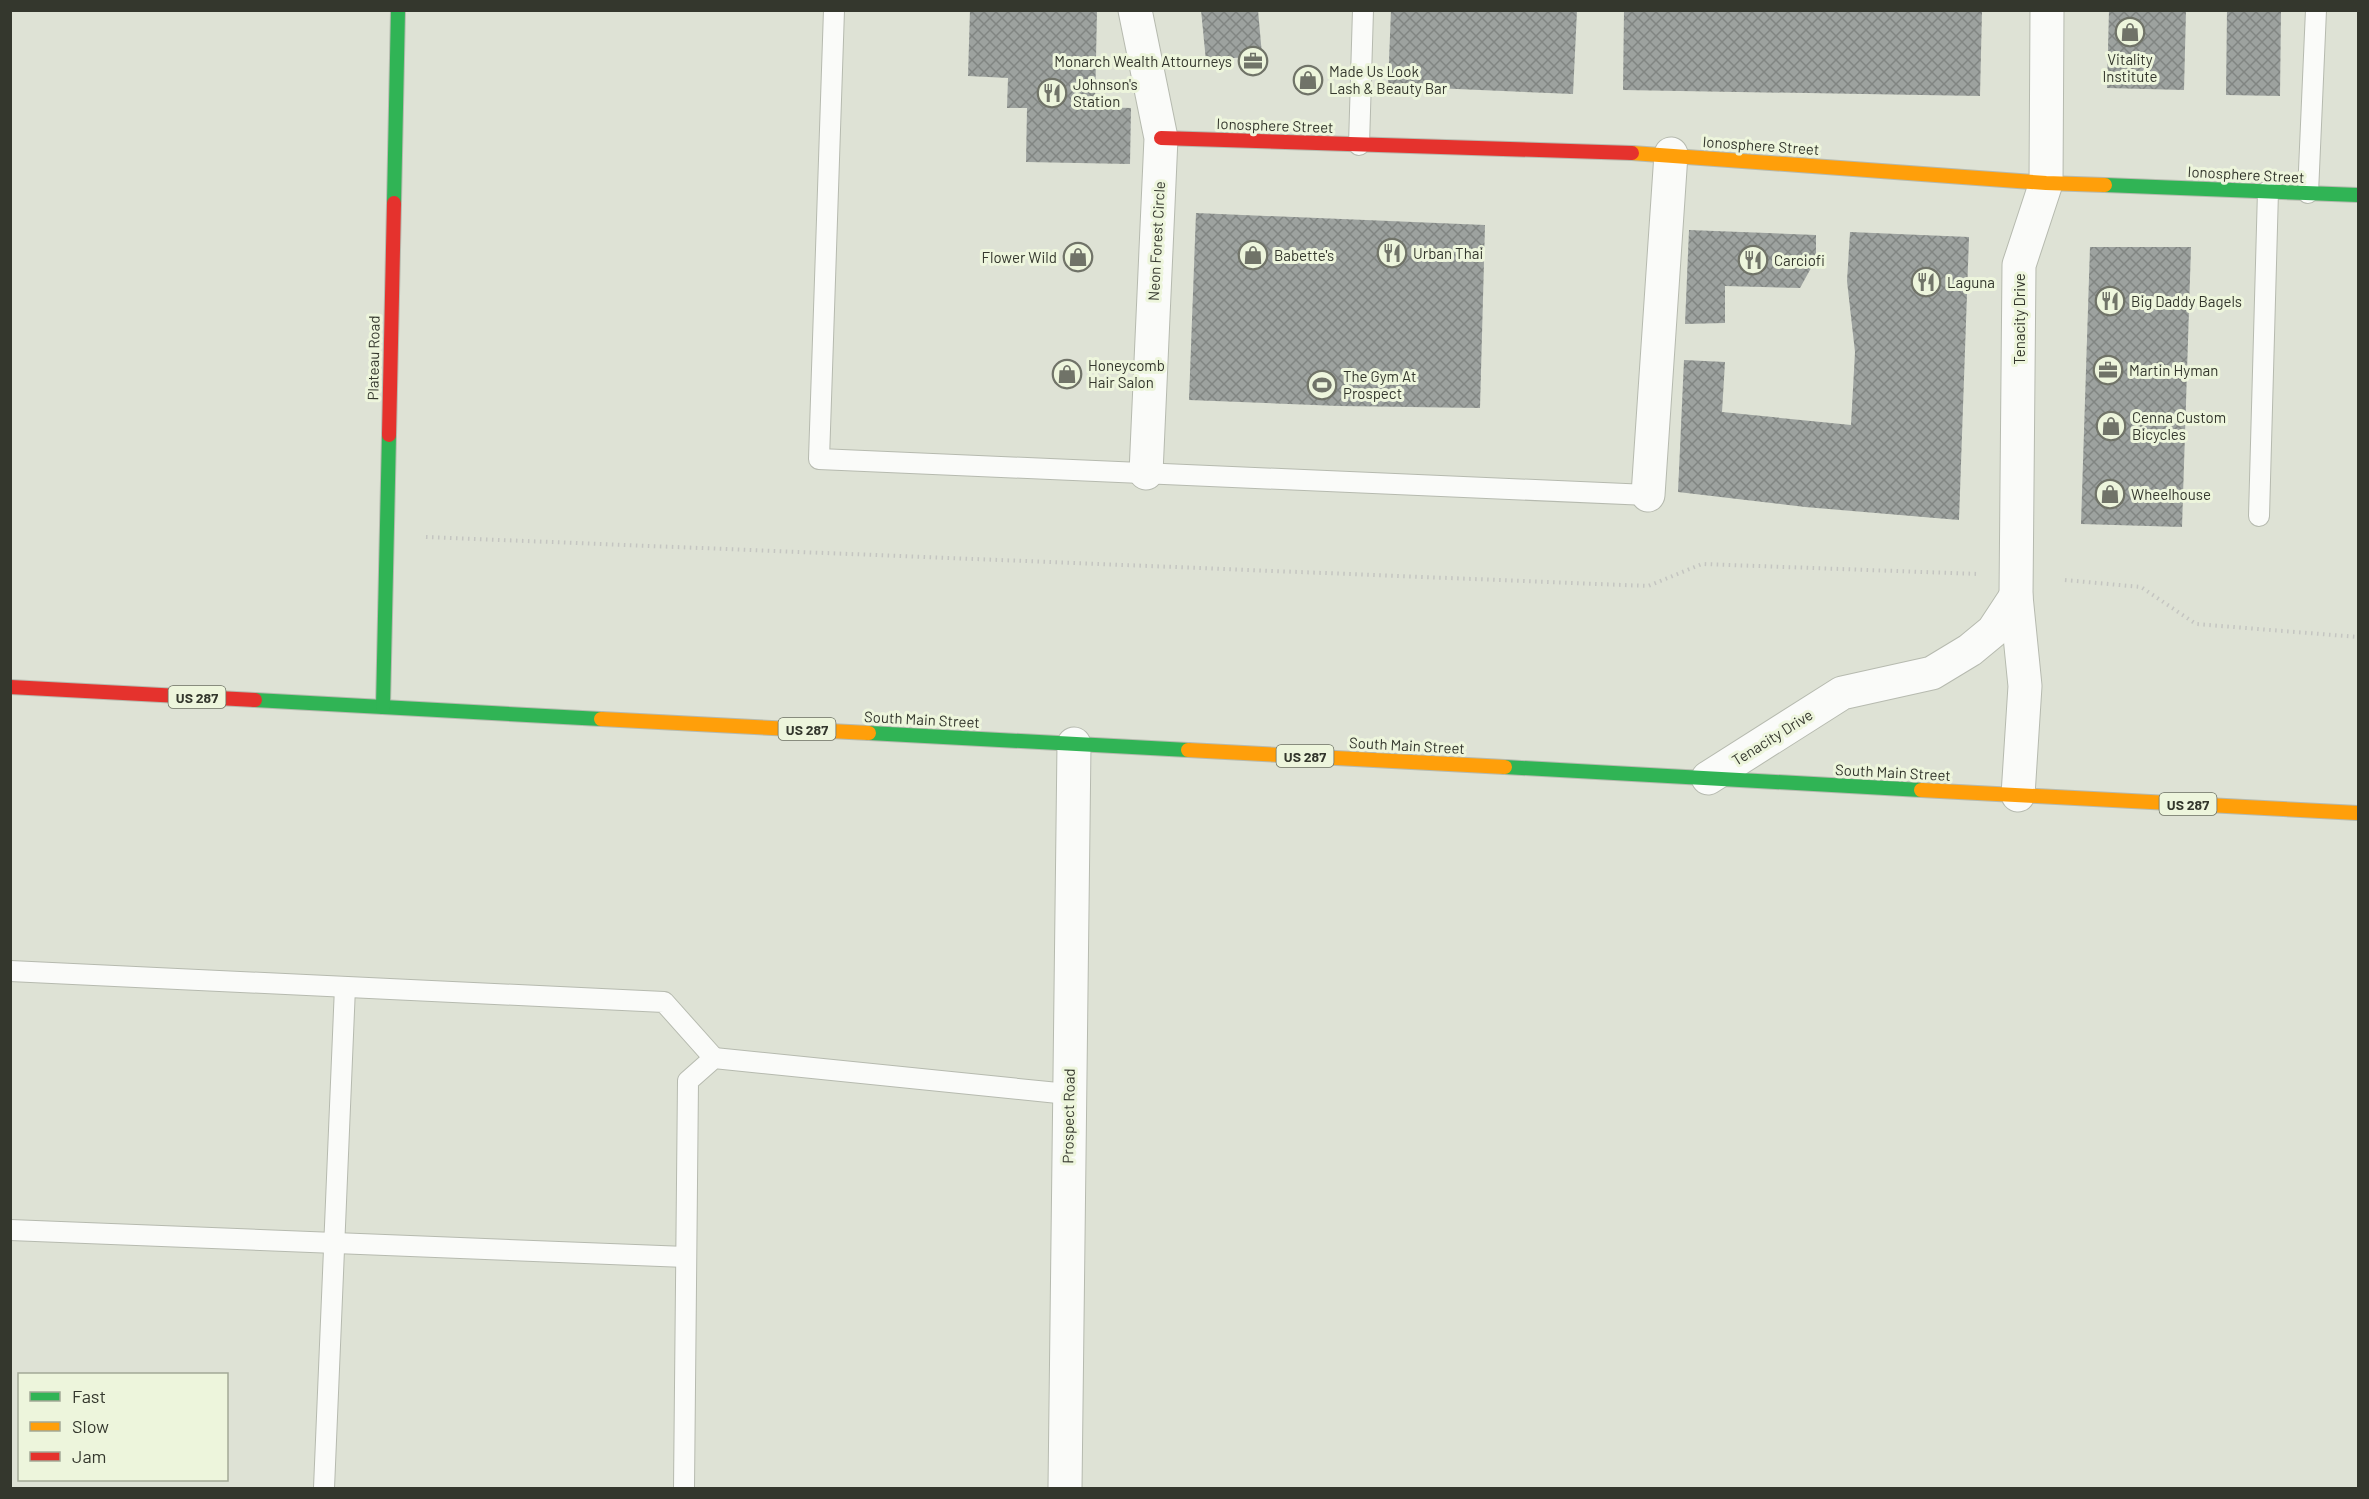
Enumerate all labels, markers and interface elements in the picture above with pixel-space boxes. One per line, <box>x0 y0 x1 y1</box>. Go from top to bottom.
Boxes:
shop icon: Vitality Institute <box>2114 16 2146 48</box>
office icon: Monarch Wealth Attourneys <box>1237 45 1269 77</box>
place label: Vitality Institute <box>2102 50 2158 85</box>
place label: Monarch Wealth Attourneys <box>1054 52 1232 70</box>
place label: Made Us Look Lash & Beauty Bar <box>1329 62 1448 97</box>
shop icon: Made Us Look Lash & Beauty Bar <box>1292 64 1324 96</box>
place label: Johnson's Station <box>1073 75 1138 110</box>
restaurant icon: Johnson's Station <box>1036 77 1068 109</box>
street label: Ionosphere Street <box>1216 114 1334 136</box>
street label: Ionosphere Street <box>1702 132 1820 158</box>
street label: Ionosphere Street <box>2187 162 2305 186</box>
street label: Neon Forest Circle <box>1144 181 1168 301</box>
restaurant icon: Urban Thai <box>1376 237 1408 269</box>
shop icon: Babette's <box>1237 239 1269 271</box>
shop icon: Flower Wild <box>1062 241 1094 273</box>
place label: Urban Thai <box>1413 244 1483 262</box>
restaurant icon: Carciofi <box>1737 244 1769 276</box>
place label: Babette's <box>1274 246 1334 264</box>
place label: Flower Wild <box>982 248 1057 266</box>
place label: Carciofi <box>1774 251 1825 269</box>
restaurant icon: Laguna <box>1910 266 1942 298</box>
place label: Laguna <box>1947 273 1995 291</box>
street label: Tenacity Drive <box>2010 273 2028 365</box>
restaurant icon: Big Daddy Bagels <box>2094 285 2126 317</box>
place label: Big Daddy Bagels <box>2131 292 2242 310</box>
street label: Plateau Road <box>363 315 383 401</box>
office icon: Martin Hyman <box>2092 354 2124 386</box>
place label: Honeycomb Hair Salon <box>1088 356 1165 391</box>
shop icon: Honeycomb Hair Salon <box>1051 358 1083 390</box>
place label: Martin Hyman <box>2129 361 2218 379</box>
place label: The Gym At Prospect <box>1343 367 1416 402</box>
sports icon: The Gym At Prospect <box>1306 369 1338 401</box>
place label: Cenna Custom Bicycles <box>2132 408 2226 443</box>
shop icon: Cenna Custom Bicycles <box>2095 410 2127 442</box>
shop icon: Wheelhouse <box>2094 478 2126 510</box>
place label: Wheelhouse <box>2131 485 2211 503</box>
road number: US 287 <box>168 686 226 708</box>
street label: Tenacity Drive <box>1728 705 1816 769</box>
street label: South Main Street <box>864 707 980 731</box>
road number: US 287 <box>778 718 836 740</box>
street label: South Main Street <box>1349 733 1465 757</box>
road number: US 287 <box>1276 745 1334 767</box>
street label: South Main Street <box>1835 760 1951 784</box>
road number: US 287 <box>2160 793 2216 815</box>
street label: Prospect Road <box>1058 1068 1078 1164</box>
legend <box>18 1373 228 1481</box>
text: Fast <box>72 1385 106 1407</box>
text: Slow <box>72 1415 109 1437</box>
text: Jam <box>72 1445 106 1467</box>

